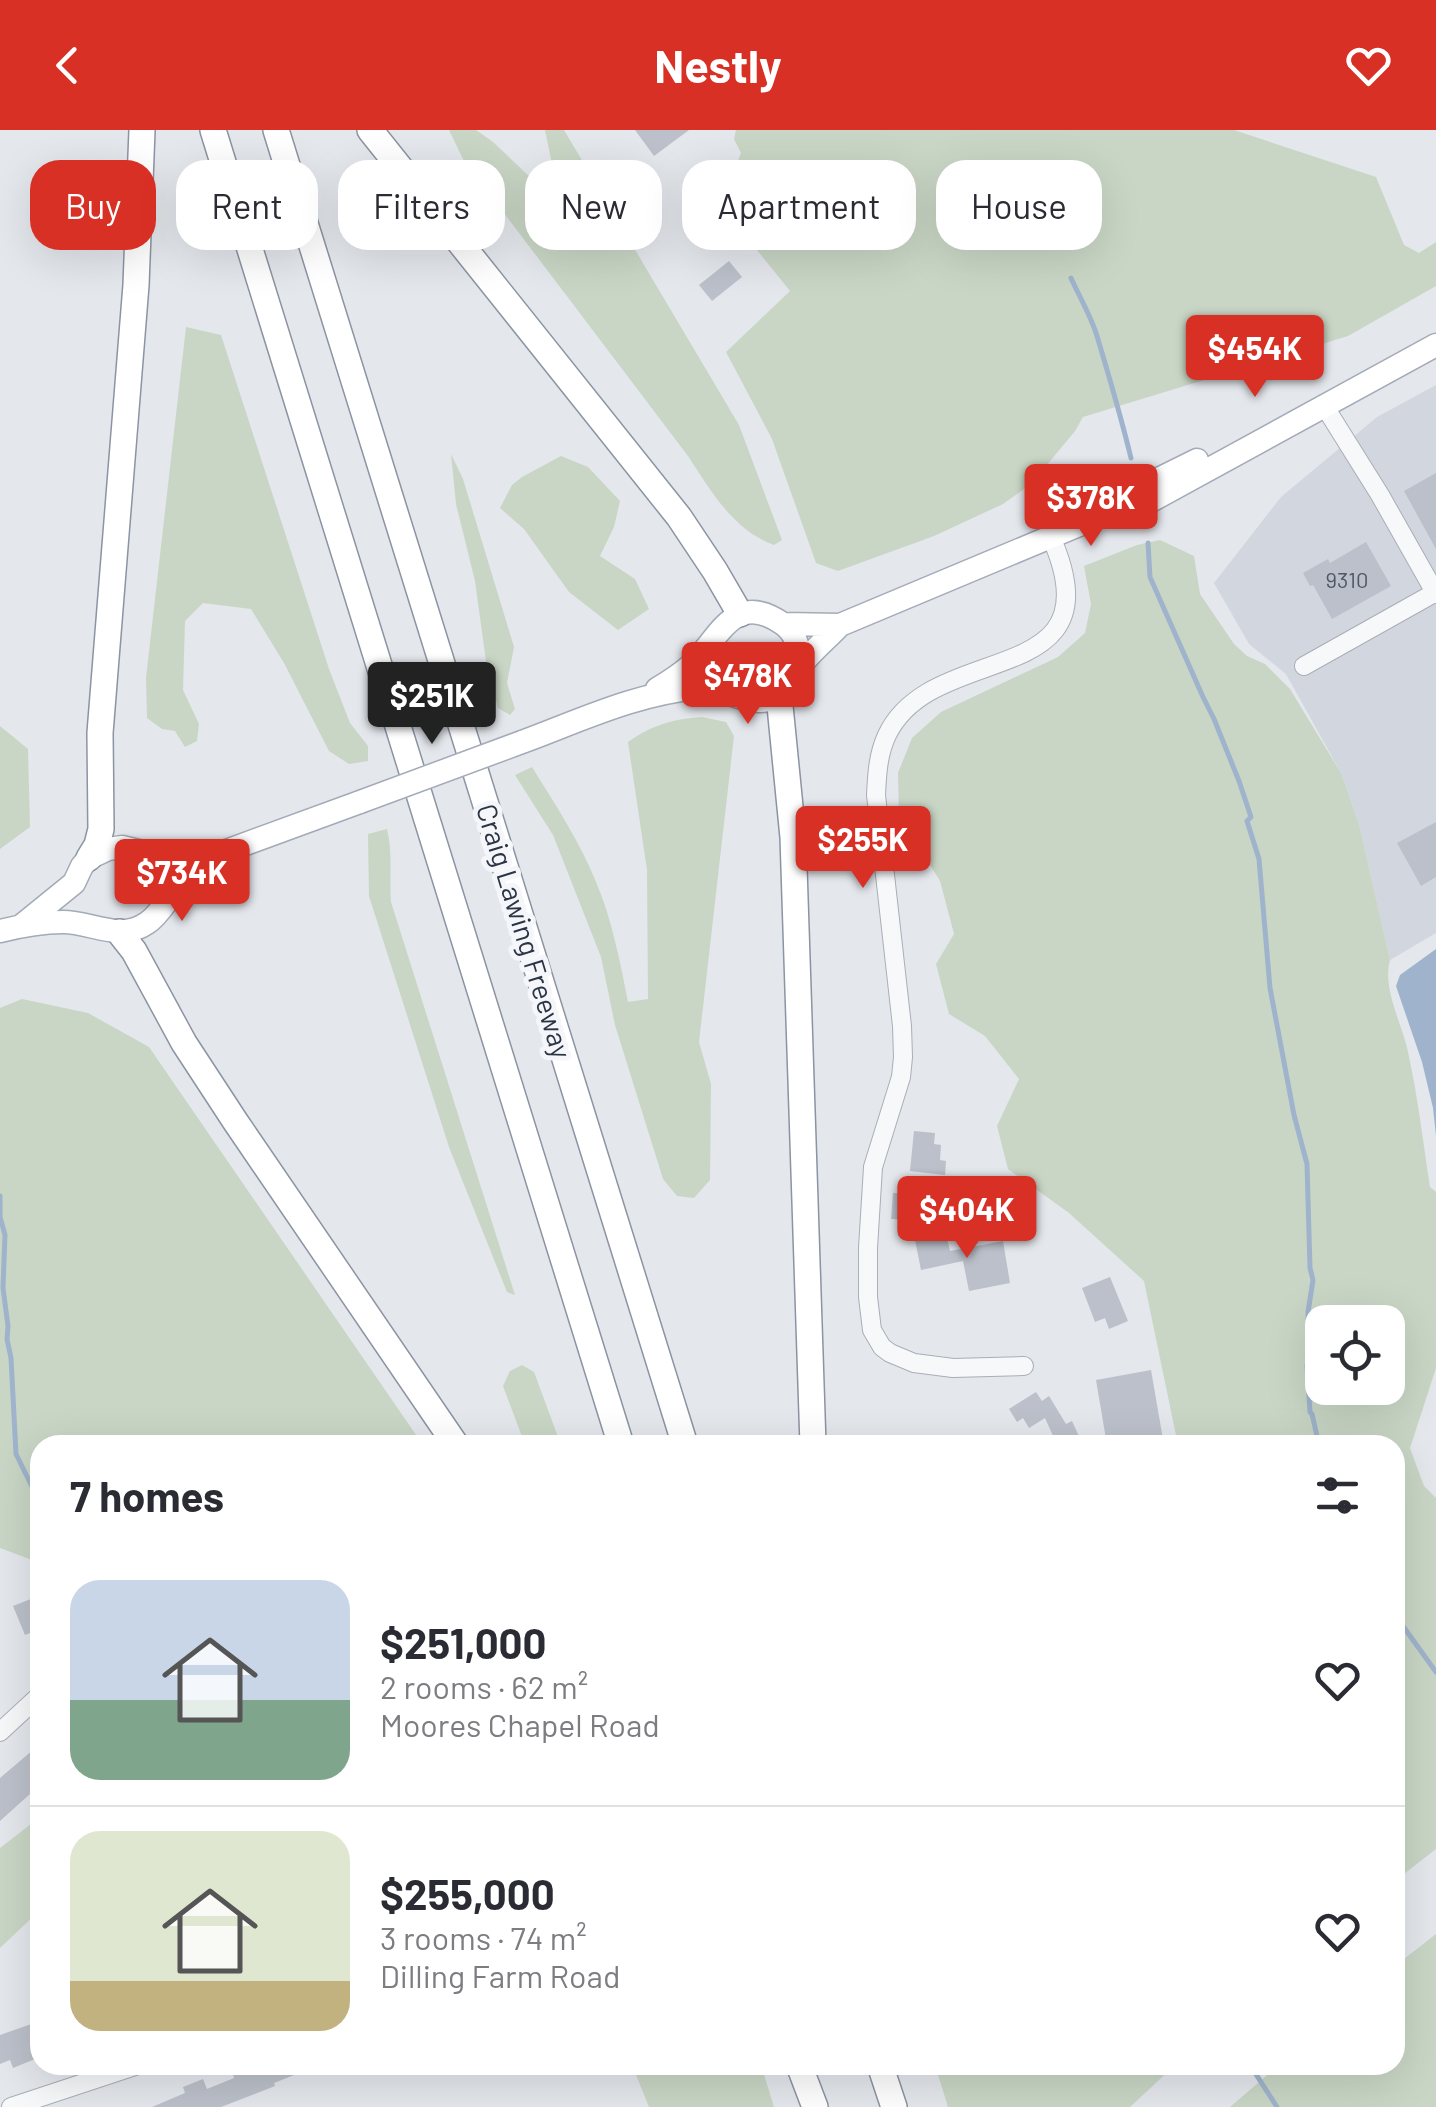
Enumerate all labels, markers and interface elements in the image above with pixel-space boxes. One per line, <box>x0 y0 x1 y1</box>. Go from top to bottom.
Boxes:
icon: back <box>40 38 95 93</box>
text: Nestly <box>654 38 782 92</box>
icon: heart <box>1341 38 1396 93</box>
chip: Buy <box>30 160 156 250</box>
chip: Rent <box>176 160 318 250</box>
chip: Filters <box>338 160 505 250</box>
chip: New <box>525 160 662 250</box>
chip: Apartment <box>682 160 916 250</box>
chip: House <box>936 160 1102 250</box>
pin: $454K <box>1185 315 1325 400</box>
text: $454K <box>1208 328 1302 366</box>
pin: $378K <box>1021 464 1161 549</box>
text: $378K <box>1047 477 1135 515</box>
house number: 9310 <box>1326 566 1368 592</box>
pin: $478K <box>678 642 818 727</box>
text: $478K <box>704 655 792 693</box>
pin: $251K <box>362 662 502 747</box>
text: $251K <box>390 675 474 713</box>
street label: Craig Lawing Freeway <box>470 800 580 1062</box>
pin: $255K <box>793 806 933 891</box>
text: $255K <box>818 819 908 857</box>
pin: $734K <box>112 839 252 924</box>
text: $734K <box>137 852 227 890</box>
pin: $404K <box>897 1176 1037 1261</box>
text: $404K <box>919 1189 1015 1227</box>
map controls <box>1305 1305 1405 1405</box>
button: locate <box>1305 1305 1405 1405</box>
icon: filters <box>1310 1468 1365 1523</box>
text: 7 homes <box>70 1470 224 1520</box>
text: $251,000 <box>380 1617 546 1667</box>
icon: home <box>150 1620 270 1740</box>
icon: heart <box>1310 1653 1365 1708</box>
text: 2 rooms · 62 m² <box>380 1667 588 1705</box>
text: Moores Chapel Road <box>380 1705 660 1743</box>
text: $255,000 <box>380 1868 555 1918</box>
icon: home <box>150 1871 270 1991</box>
icon: heart <box>1310 1904 1365 1959</box>
text: 3 rooms · 74 m² <box>380 1918 587 1956</box>
text: Dilling Farm Road <box>380 1956 620 1994</box>

